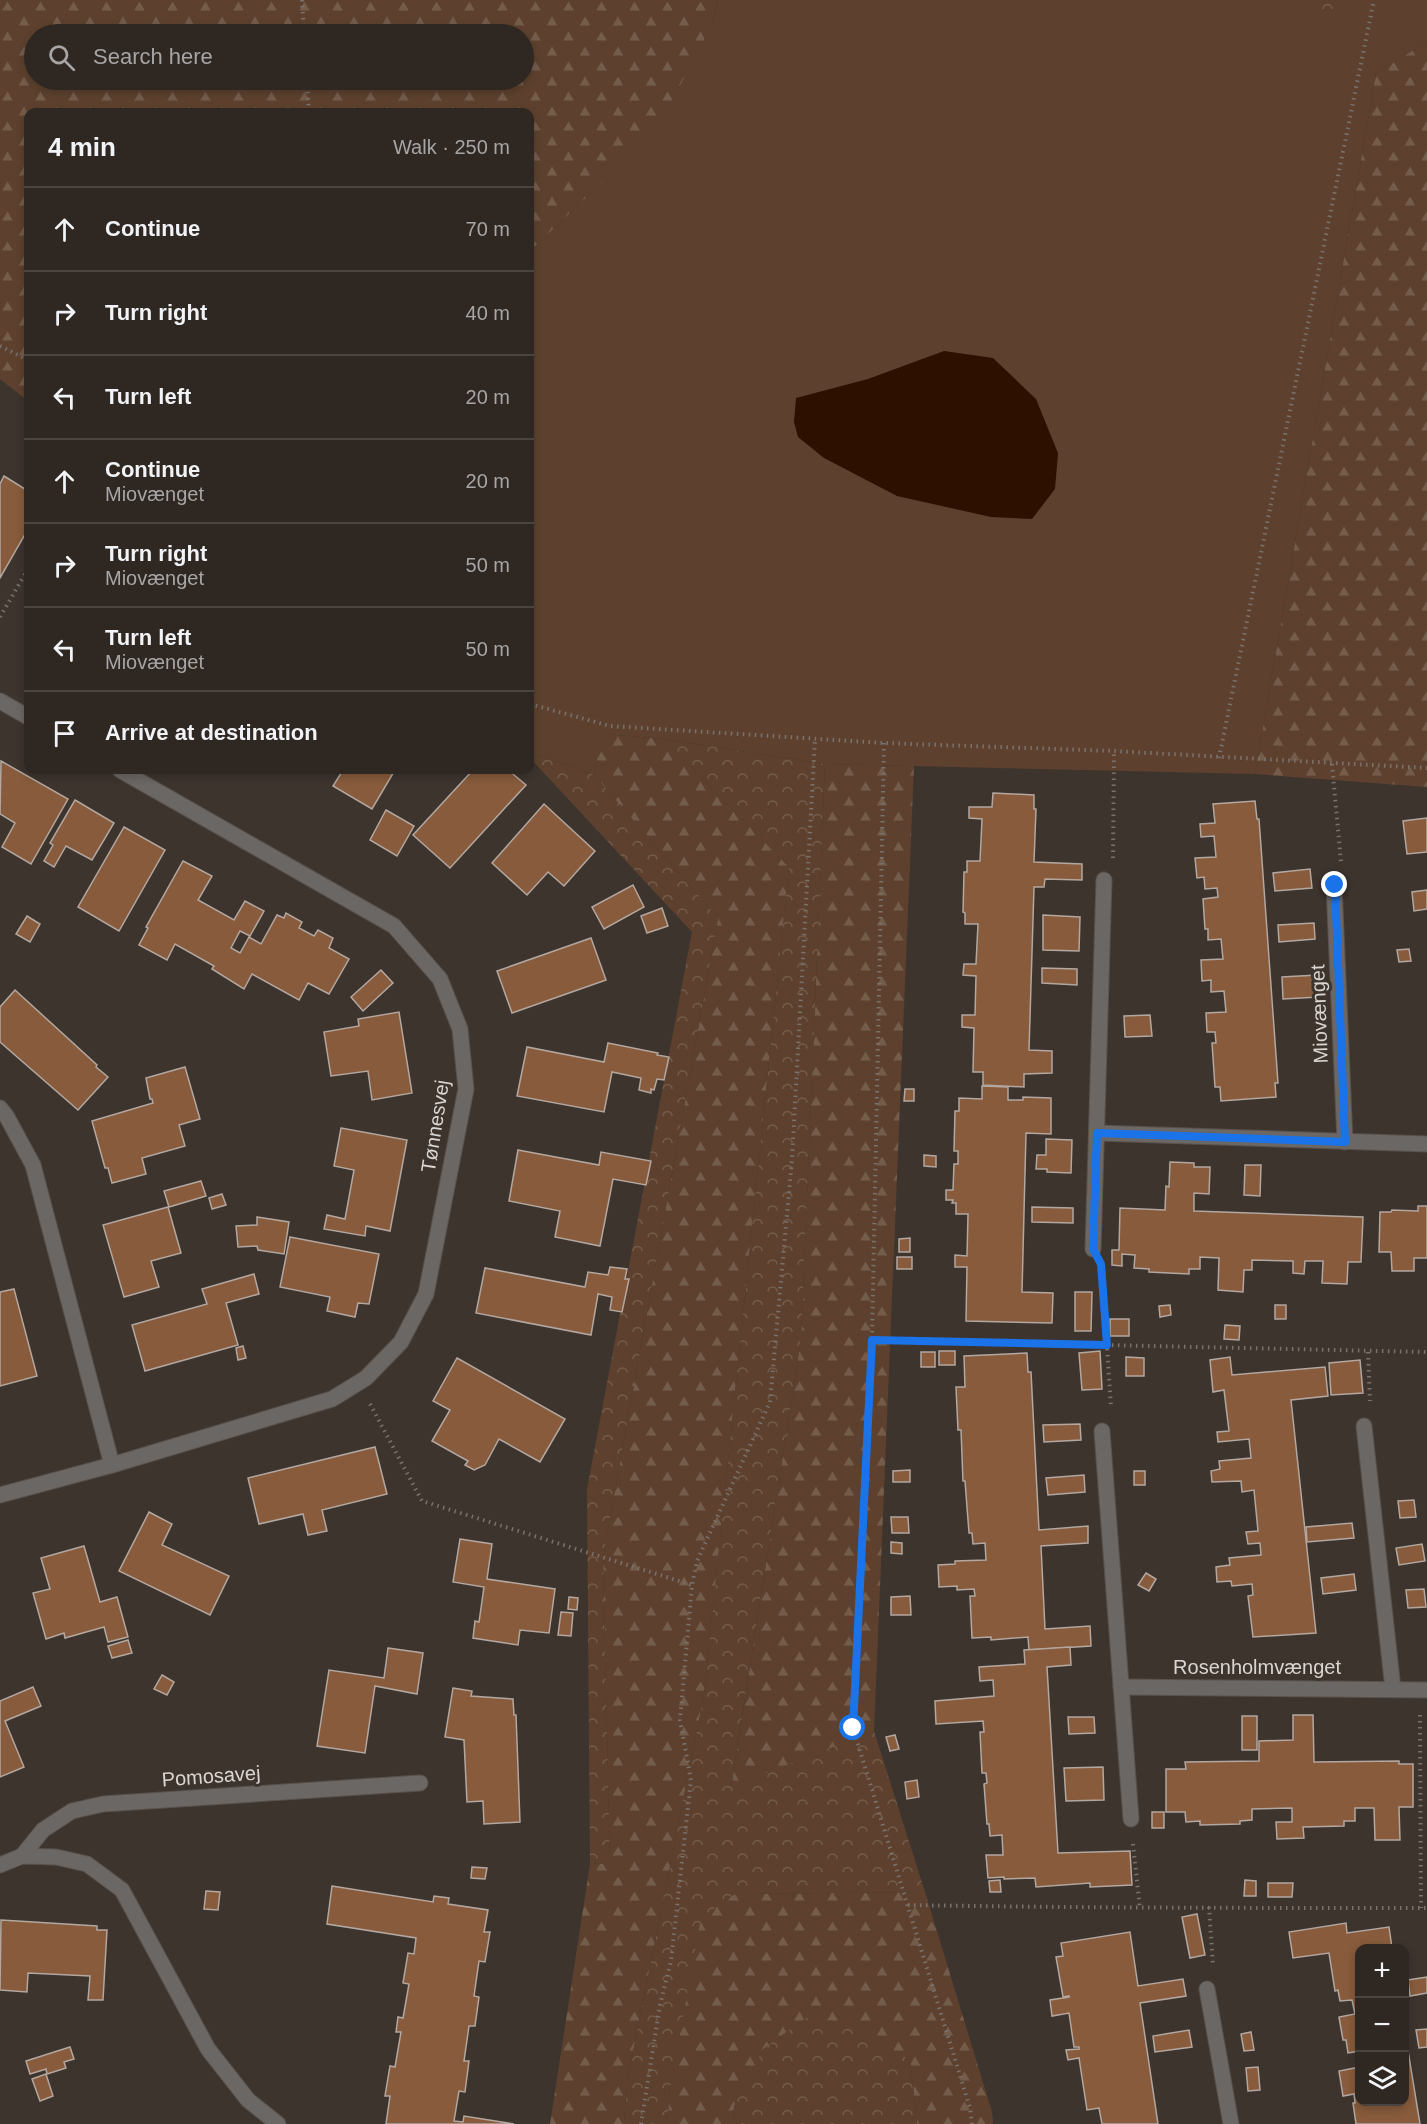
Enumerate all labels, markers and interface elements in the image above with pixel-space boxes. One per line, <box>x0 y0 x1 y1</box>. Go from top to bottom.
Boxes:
search box <box>24 24 534 90</box>
icon: search <box>45 41 78 74</box>
text: Search here <box>93 44 213 69</box>
text: 4 min <box>48 132 116 162</box>
text: Walk · 250 m <box>393 136 510 158</box>
icon: ahead <box>48 213 81 246</box>
text: Continue <box>105 216 200 241</box>
text: 70 m <box>466 218 510 240</box>
icon: right <box>48 297 81 330</box>
text: Turn right <box>105 300 207 325</box>
text: 40 m <box>466 302 510 324</box>
icon: left <box>48 381 81 414</box>
text: Turn left <box>105 384 191 409</box>
text: 20 m <box>466 386 510 408</box>
text: Continue <box>105 457 200 482</box>
icon: ahead <box>48 465 81 498</box>
text: 20 m <box>466 470 510 492</box>
text: Miovænget <box>105 483 204 505</box>
text: Turn right <box>105 541 207 566</box>
icon: right <box>48 549 81 582</box>
text: 50 m <box>466 554 510 576</box>
text: Miovænget <box>105 567 204 589</box>
text: Turn left <box>105 625 191 650</box>
icon: left <box>48 633 81 666</box>
text: 50 m <box>466 638 510 660</box>
text: Miovænget <box>105 651 204 673</box>
icon: arrive <box>48 717 81 750</box>
text: Arrive at destination <box>105 720 318 745</box>
route end <box>1321 871 1347 897</box>
street label: Miovænget <box>1306 964 1332 1064</box>
street label: Tønnesvej <box>417 1078 453 1174</box>
street label: Rosenholmvænget <box>1173 1656 1341 1678</box>
route start <box>839 1714 865 1740</box>
street label: Pomosavej <box>161 1762 261 1790</box>
map controls <box>1355 1944 1409 2106</box>
button: + <box>1355 1944 1409 1998</box>
button: − <box>1355 1998 1409 2052</box>
button: layers <box>1355 2052 1409 2106</box>

